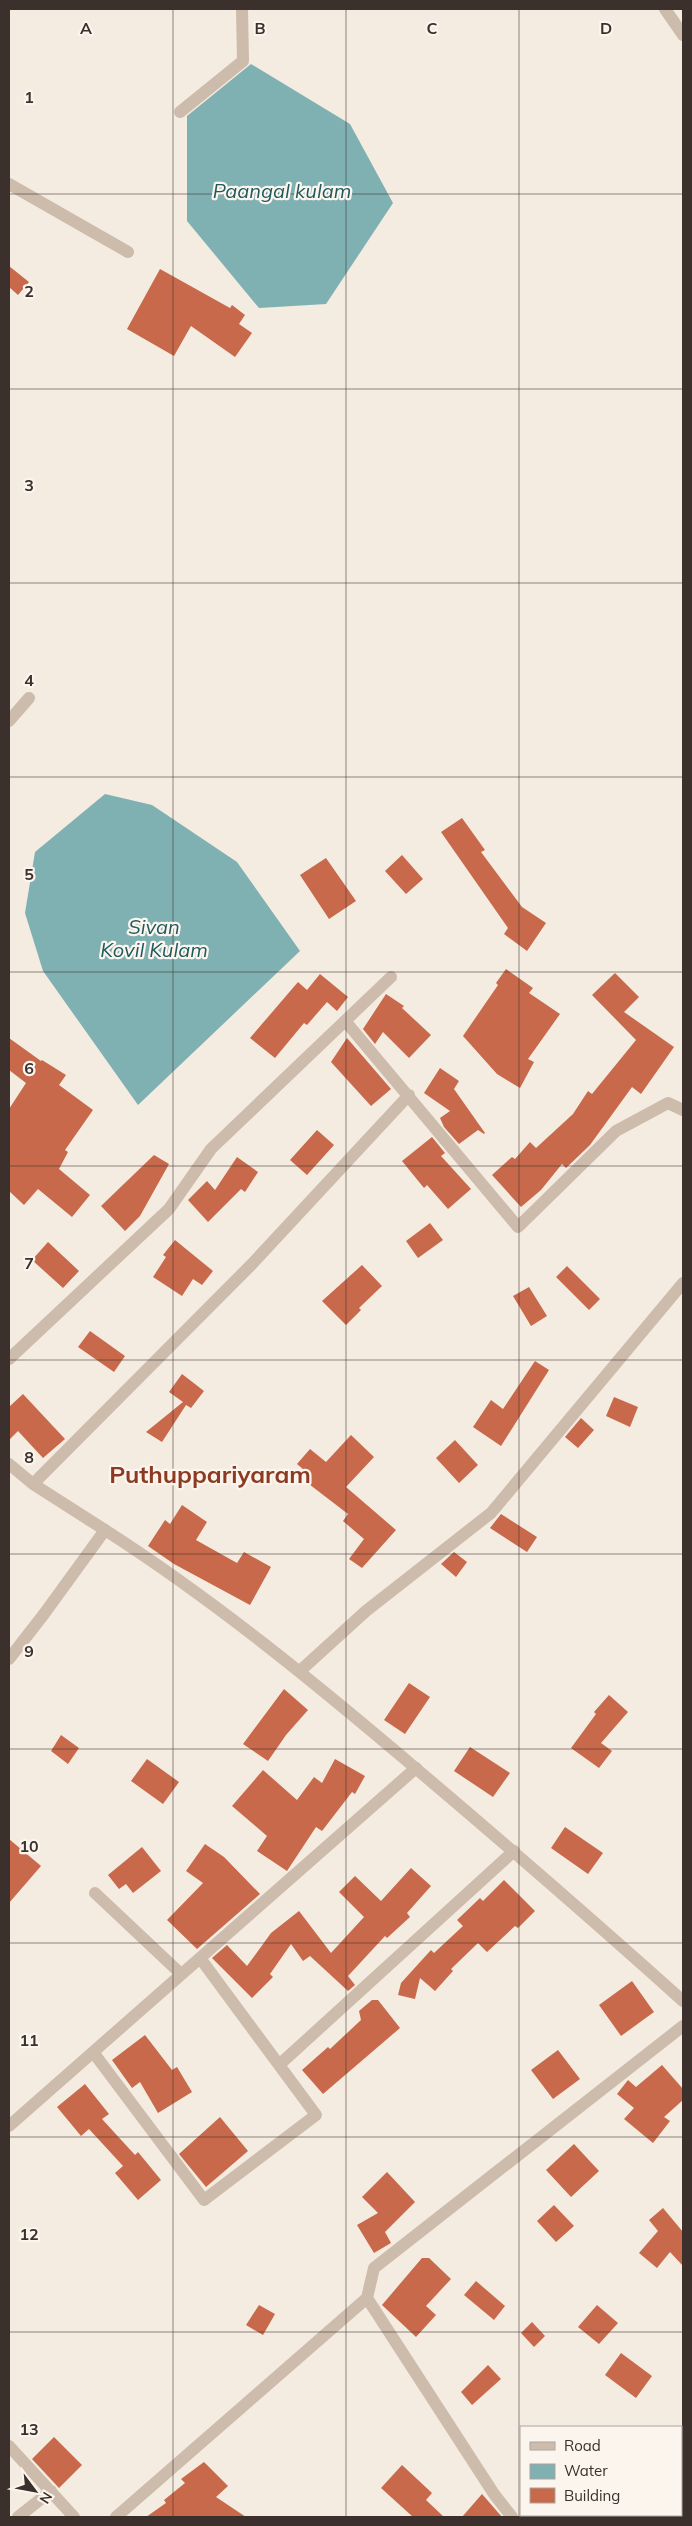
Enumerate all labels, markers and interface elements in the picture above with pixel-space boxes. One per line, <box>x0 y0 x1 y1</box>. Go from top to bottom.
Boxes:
text: A <box>80 18 92 38</box>
text: B <box>254 18 266 38</box>
text: C <box>427 18 438 38</box>
text: D <box>600 18 612 38</box>
text: 1 <box>24 87 34 107</box>
water label: Paangal kulam <box>213 178 351 203</box>
text: 2 <box>24 281 34 301</box>
text: 3 <box>24 475 34 495</box>
text: 4 <box>24 670 34 690</box>
text: 5 <box>24 864 34 884</box>
water label: Sivan Kovil Kulam <box>100 914 208 962</box>
text: 6 <box>24 1058 34 1078</box>
text: 7 <box>24 1253 34 1273</box>
text: 8 <box>24 1447 34 1467</box>
district label: Puthuppariyaram <box>109 1459 311 1489</box>
text: 9 <box>24 1641 34 1661</box>
text: 10 <box>19 1836 39 1856</box>
text: 11 <box>19 2030 39 2050</box>
text: 12 <box>19 2224 39 2244</box>
text: 13 <box>19 2419 39 2439</box>
legend <box>520 2426 682 2516</box>
text: Road <box>564 2436 601 2455</box>
text: Water <box>564 2461 608 2480</box>
north arrow <box>10 2466 60 2516</box>
text: Building <box>564 2486 620 2505</box>
text: N <box>36 2489 56 2507</box>

